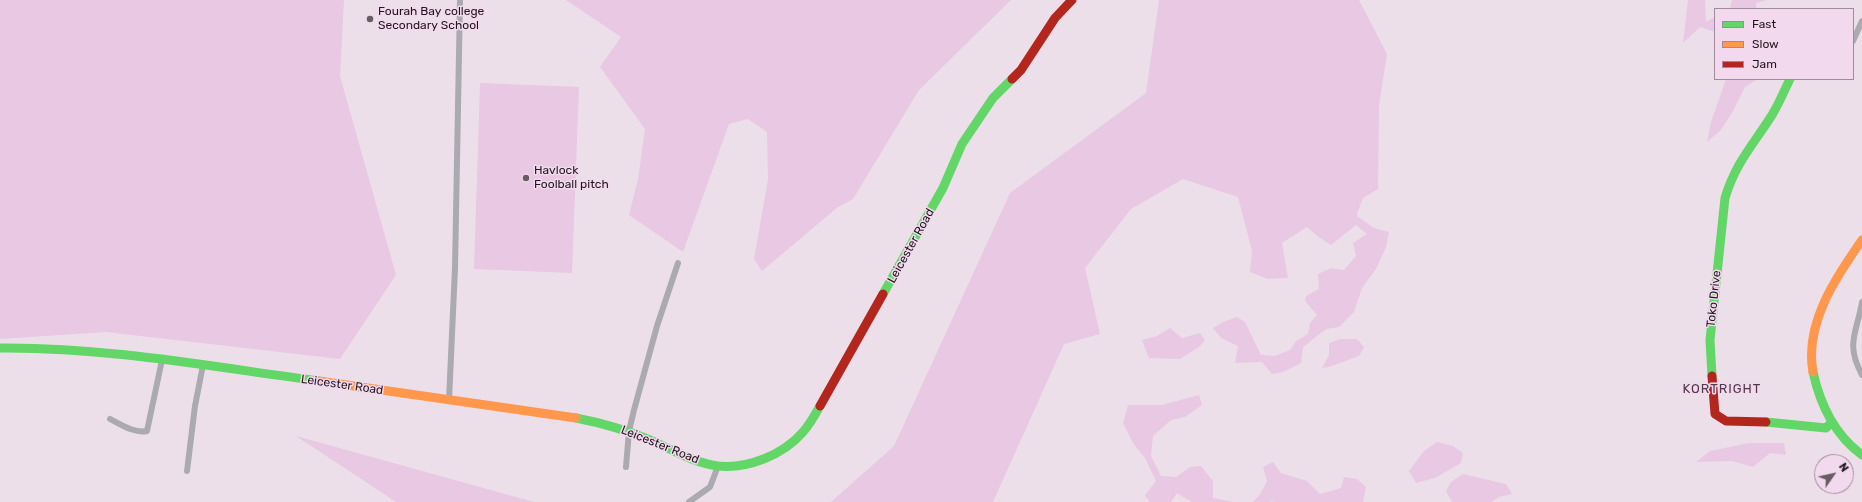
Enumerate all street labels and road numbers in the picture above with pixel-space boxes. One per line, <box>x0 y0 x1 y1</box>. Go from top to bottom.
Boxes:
street label: Leicester Road <box>885 206 937 286</box>
street label: Toko Drive <box>1704 270 1724 328</box>
street label: Leicester Road <box>300 372 384 398</box>
street label: Leicester Road <box>619 423 701 467</box>

